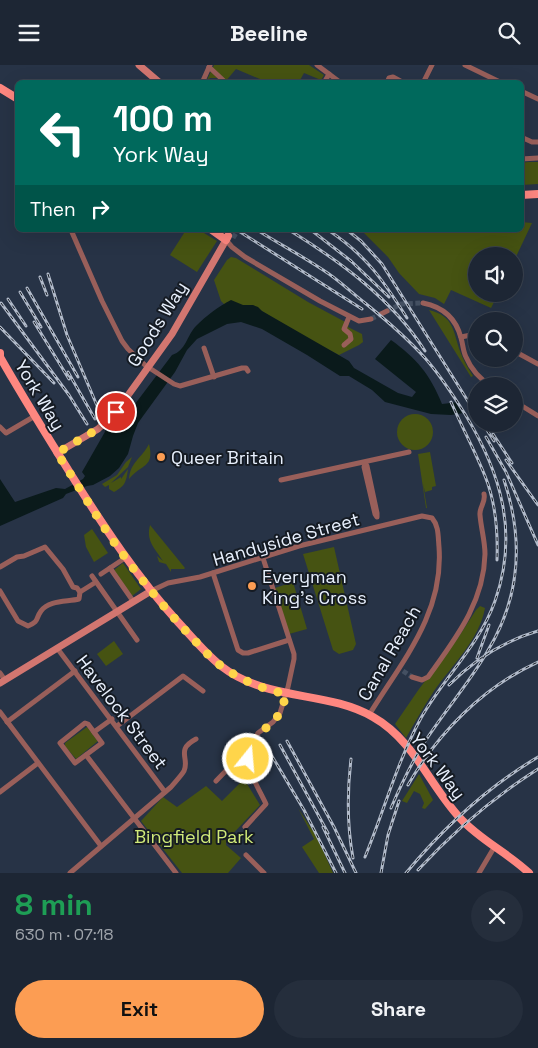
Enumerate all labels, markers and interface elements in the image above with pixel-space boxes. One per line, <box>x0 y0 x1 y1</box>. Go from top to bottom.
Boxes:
icon: menu <box>15 19 43 47</box>
text: Beeline <box>230 19 308 47</box>
icon: search <box>495 19 523 47</box>
text: 100 m <box>113 97 213 141</box>
icon: left <box>30 100 95 165</box>
text: York Way <box>113 140 209 168</box>
icon: right <box>86 195 114 223</box>
text: Then <box>30 197 76 222</box>
map controls <box>468 247 523 432</box>
button: sound <box>468 247 523 302</box>
street label: Goods Way <box>122 277 192 371</box>
button: search <box>468 312 523 367</box>
street label: York Way <box>10 356 70 434</box>
button: layers <box>468 377 523 432</box>
pin <box>95 391 137 433</box>
icon: arrive <box>102 398 130 426</box>
place label: Queer Britain <box>171 446 284 469</box>
marker: Queer Britain <box>155 451 167 463</box>
street label: Handyside Street <box>210 507 362 571</box>
place label: Everyman King's Cross <box>262 565 367 609</box>
marker: Everyman King's Cross <box>246 580 258 592</box>
street label: Canal Reach <box>352 601 426 705</box>
street label: Havelock Street <box>72 650 172 774</box>
street label: York Way <box>405 728 471 804</box>
position arrow <box>221 732 273 784</box>
park label: Bingfield Park <box>134 825 254 848</box>
text: 8 min <box>15 885 93 924</box>
button: close <box>471 890 523 942</box>
text: 630 m · 07:18 <box>15 924 114 945</box>
button: Exit <box>15 980 264 1038</box>
button: Share <box>274 980 523 1038</box>

